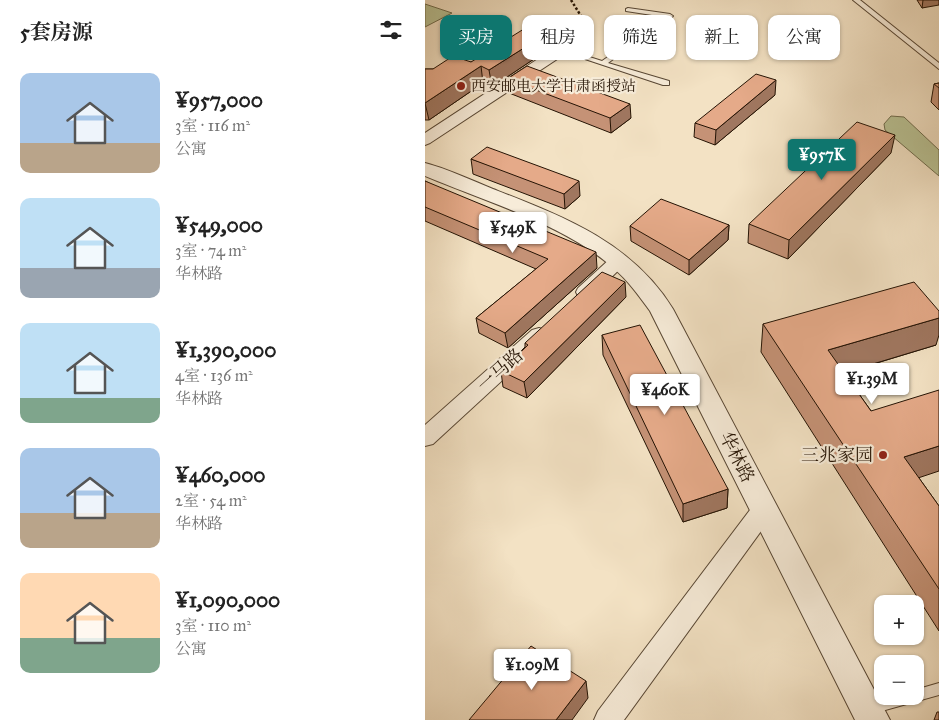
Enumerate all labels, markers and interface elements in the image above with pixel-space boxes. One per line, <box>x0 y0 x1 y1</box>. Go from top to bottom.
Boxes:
chip: 买房 <box>440 15 512 60</box>
chip: 租房 <box>522 15 594 60</box>
chip: 筛选 <box>604 15 676 60</box>
chip: 新上 <box>686 15 758 60</box>
chip: 公寓 <box>768 15 840 60</box>
icon: filters <box>377 16 405 44</box>
text: 5套房源 <box>20 19 93 45</box>
place label: 西安邮电大学甘肃函授站 <box>471 77 636 95</box>
marker: 西安邮电大学甘肃函授站 <box>455 80 467 92</box>
text: ¥957,000 <box>175 87 263 113</box>
icon: home <box>60 93 120 153</box>
text: 3室 · 116 m² <box>175 116 250 135</box>
pin: ¥957K <box>787 138 857 181</box>
text: 公寓 <box>175 139 207 158</box>
text: ¥957K <box>799 145 845 164</box>
text: ¥549,000 <box>175 212 263 238</box>
pin: ¥549K <box>478 212 548 254</box>
icon: home <box>60 218 120 278</box>
text: ¥549K <box>490 218 536 237</box>
text: 3室 · 74 m² <box>175 241 246 260</box>
text: 华林路 <box>175 264 223 283</box>
text: ¥1,390,000 <box>175 337 277 363</box>
icon: home <box>60 343 120 403</box>
street label: 一马路 <box>473 344 527 396</box>
pin: ¥1.39M <box>831 362 913 405</box>
text: 4室 · 136 m² <box>175 366 253 385</box>
text: ¥1.39M <box>846 369 898 388</box>
pin: ¥460K <box>630 374 700 416</box>
text: ¥460K <box>641 380 689 399</box>
text: 华林路 <box>175 389 223 408</box>
street label: 华林路 <box>715 428 759 486</box>
place label: 三兆家园 <box>801 444 873 466</box>
marker: 三兆家园 <box>877 449 889 461</box>
text: ¥460,000 <box>175 462 266 488</box>
icon: home <box>60 468 120 528</box>
text: 2室 · 54 m² <box>175 491 247 510</box>
text: 华林路 <box>175 514 223 533</box>
text: ¥1,090,000 <box>175 587 280 613</box>
icon: home <box>60 593 120 653</box>
map controls <box>874 595 924 705</box>
button: + <box>874 595 924 645</box>
text: 3室 · 110 m² <box>175 616 251 635</box>
text: 公寓 <box>175 639 207 658</box>
pin: ¥1.09M <box>491 648 573 691</box>
text: ¥1.09M <box>505 655 559 674</box>
button: − <box>874 655 924 705</box>

